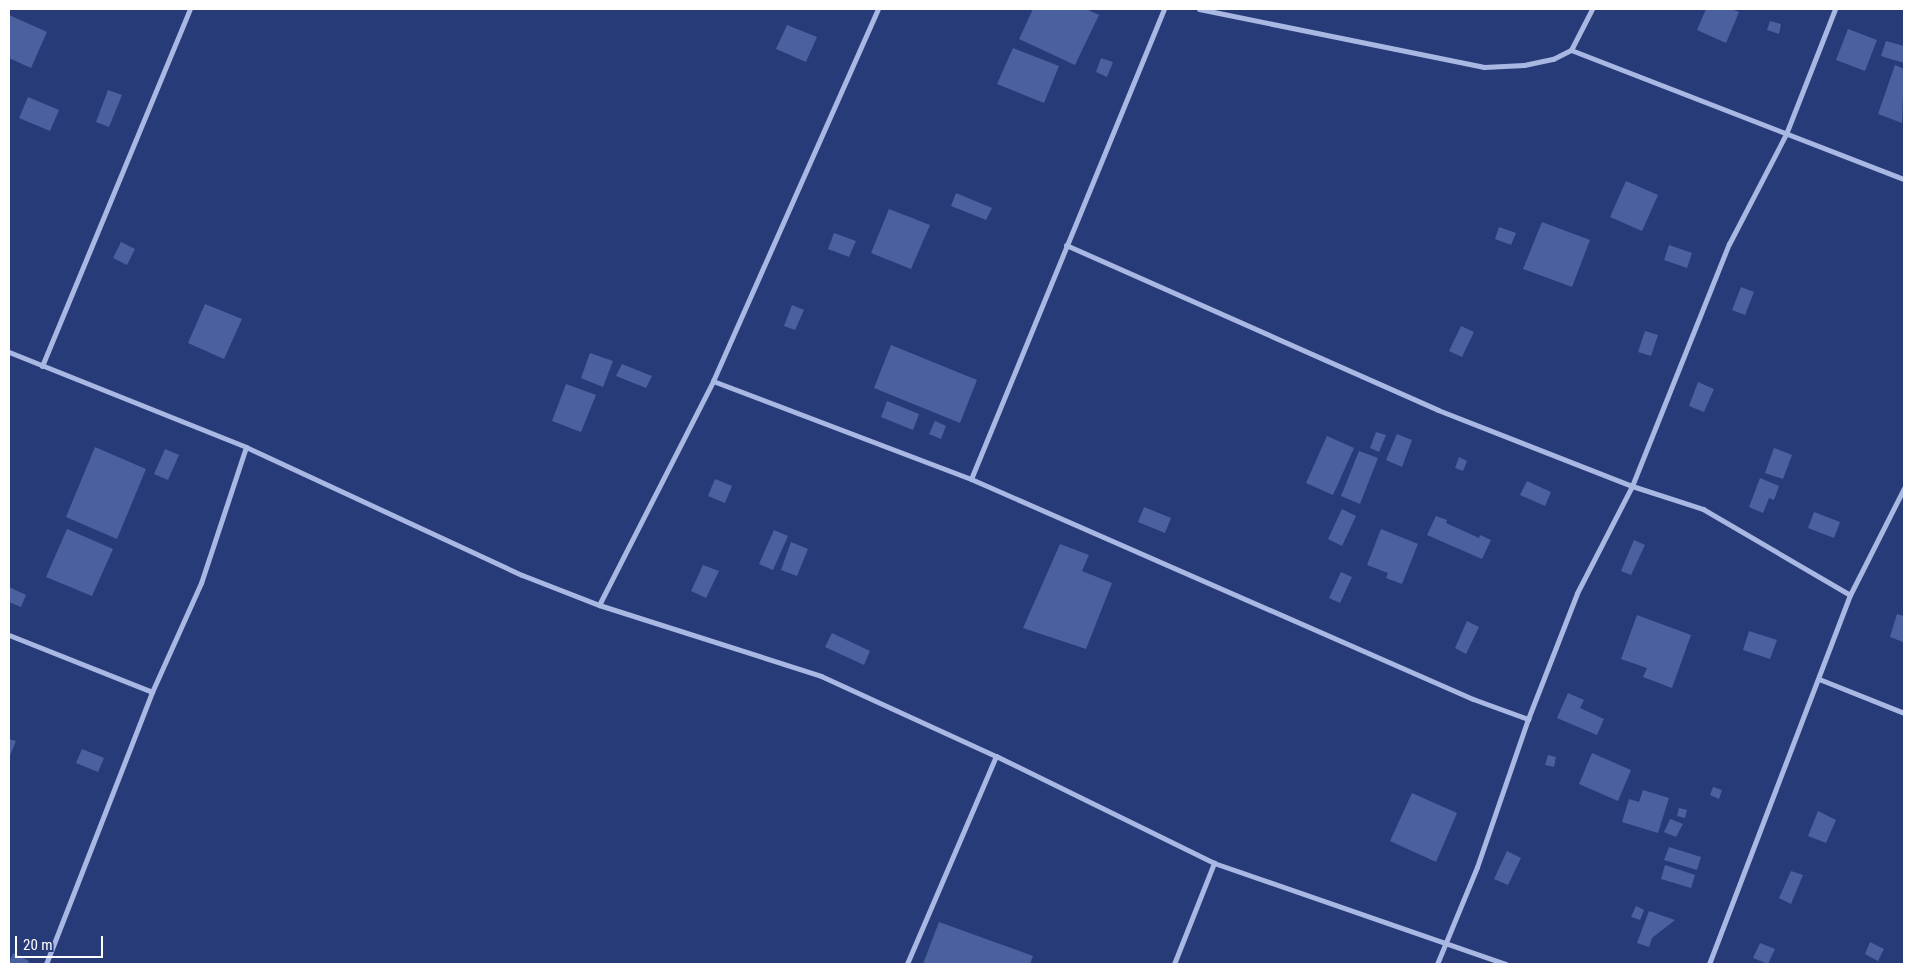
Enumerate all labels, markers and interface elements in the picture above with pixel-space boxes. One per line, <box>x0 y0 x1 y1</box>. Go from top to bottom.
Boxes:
scale bar <box>18 926 105 958</box>
text: 20 m <box>23 936 53 954</box>

